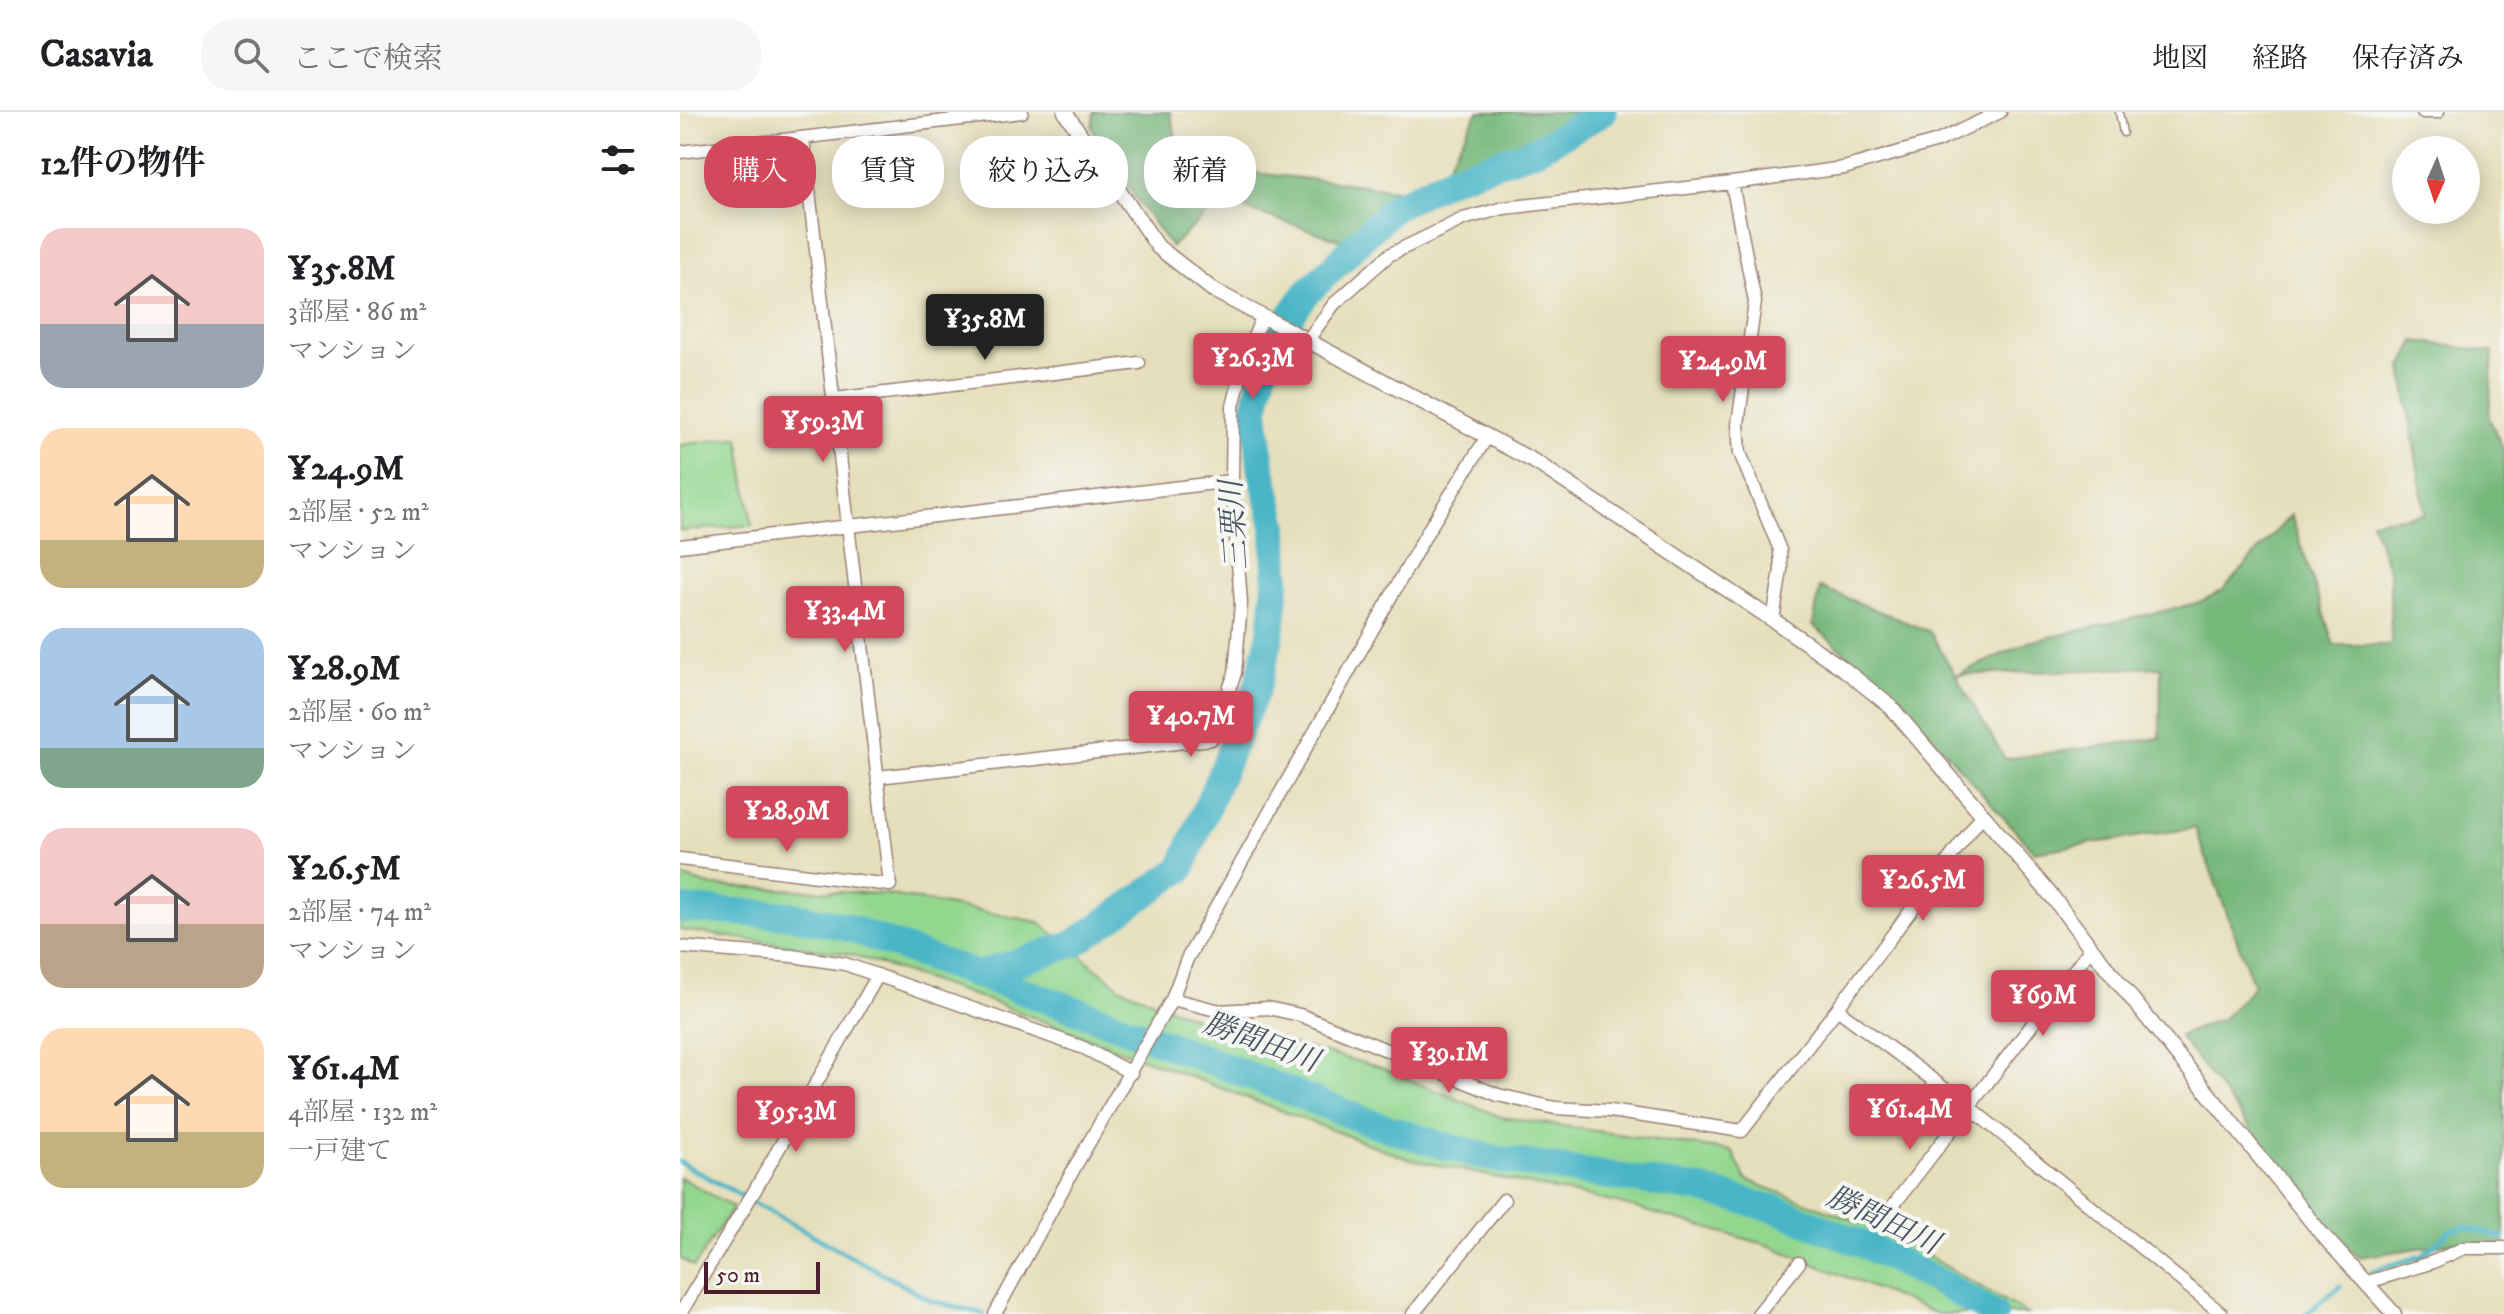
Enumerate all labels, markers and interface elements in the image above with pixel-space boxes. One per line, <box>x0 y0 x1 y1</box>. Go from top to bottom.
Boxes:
search box <box>201 19 761 91</box>
text: Casavia <box>40 31 153 79</box>
icon: search <box>229 33 273 77</box>
text: ここで検索 <box>293 41 443 78</box>
text: 地図 <box>2152 41 2208 76</box>
text: 経路 <box>2252 41 2308 76</box>
text: 保存済み <box>2352 41 2464 76</box>
chip: 購入 <box>704 136 816 208</box>
chip: 賃貸 <box>832 136 944 208</box>
chip: 絞り込み <box>960 136 1128 208</box>
chip: 新着 <box>1144 136 1256 208</box>
north arrow <box>2392 136 2480 224</box>
map controls <box>2392 136 2480 224</box>
icon: filters <box>596 138 640 182</box>
text: 12件の物件 <box>40 143 205 185</box>
text: ¥35.8M <box>288 248 396 290</box>
icon: home <box>104 260 200 356</box>
pin: ¥35.8M <box>920 294 1050 362</box>
text: 3部屋 · 86 m² <box>288 296 426 329</box>
text: ¥35.8M <box>944 303 1026 336</box>
pin: ¥26.3M <box>1188 333 1318 401</box>
text: マンション <box>288 335 417 368</box>
pin: ¥24.9M <box>1658 336 1788 404</box>
text: ¥26.3M <box>1211 342 1295 375</box>
text: ¥24.9M <box>1679 345 1767 378</box>
pin: ¥59.3M <box>758 396 888 464</box>
text: ¥59.3M <box>782 405 864 438</box>
text: ¥24.9M <box>288 448 404 490</box>
icon: home <box>104 460 200 556</box>
water label: 三栗川 <box>1213 476 1257 571</box>
text: 2部屋 · 52 m² <box>288 496 429 529</box>
text: マンション <box>288 535 417 568</box>
pin: ¥33.4M <box>780 586 910 654</box>
text: ¥33.4M <box>804 595 886 628</box>
text: ¥28.9M <box>288 648 401 690</box>
icon: home <box>104 660 200 756</box>
pin: ¥40.7M <box>1126 691 1256 759</box>
text: 2部屋 · 60 m² <box>288 696 430 729</box>
text: ¥40.7M <box>1147 700 1235 733</box>
text: マンション <box>288 735 417 768</box>
pin: ¥28.9M <box>722 786 852 854</box>
text: ¥28.9M <box>744 795 830 828</box>
text: ¥26.5M <box>288 848 401 890</box>
pin: ¥26.5M <box>1858 855 1988 923</box>
icon: home <box>104 860 200 956</box>
text: ¥26.5M <box>1880 864 1966 897</box>
text: 2部屋 · 74 m² <box>288 896 431 929</box>
text: マンション <box>288 935 417 968</box>
pin: ¥69M <box>1996 970 2090 1038</box>
text: ¥69M <box>2009 979 2077 1012</box>
water label: 勝間田川 <box>1198 1005 1327 1082</box>
pin: ¥39.1M <box>1384 1027 1514 1095</box>
text: ¥39.1M <box>1409 1036 1489 1069</box>
text: ¥61.4M <box>288 1048 400 1090</box>
icon: home <box>104 1060 200 1156</box>
pin: ¥61.4M <box>1845 1084 1975 1152</box>
pin: ¥95.3M <box>731 1086 861 1154</box>
text: ¥61.4M <box>1867 1093 1953 1126</box>
text: ¥95.3M <box>755 1095 837 1128</box>
text: 4部屋 · 132 m² <box>288 1096 437 1129</box>
text: 一戸建て <box>288 1135 392 1168</box>
water label: 勝間田川 <box>1821 1179 1948 1264</box>
scale bar <box>704 1258 820 1294</box>
text: 50 m <box>716 1262 760 1289</box>

